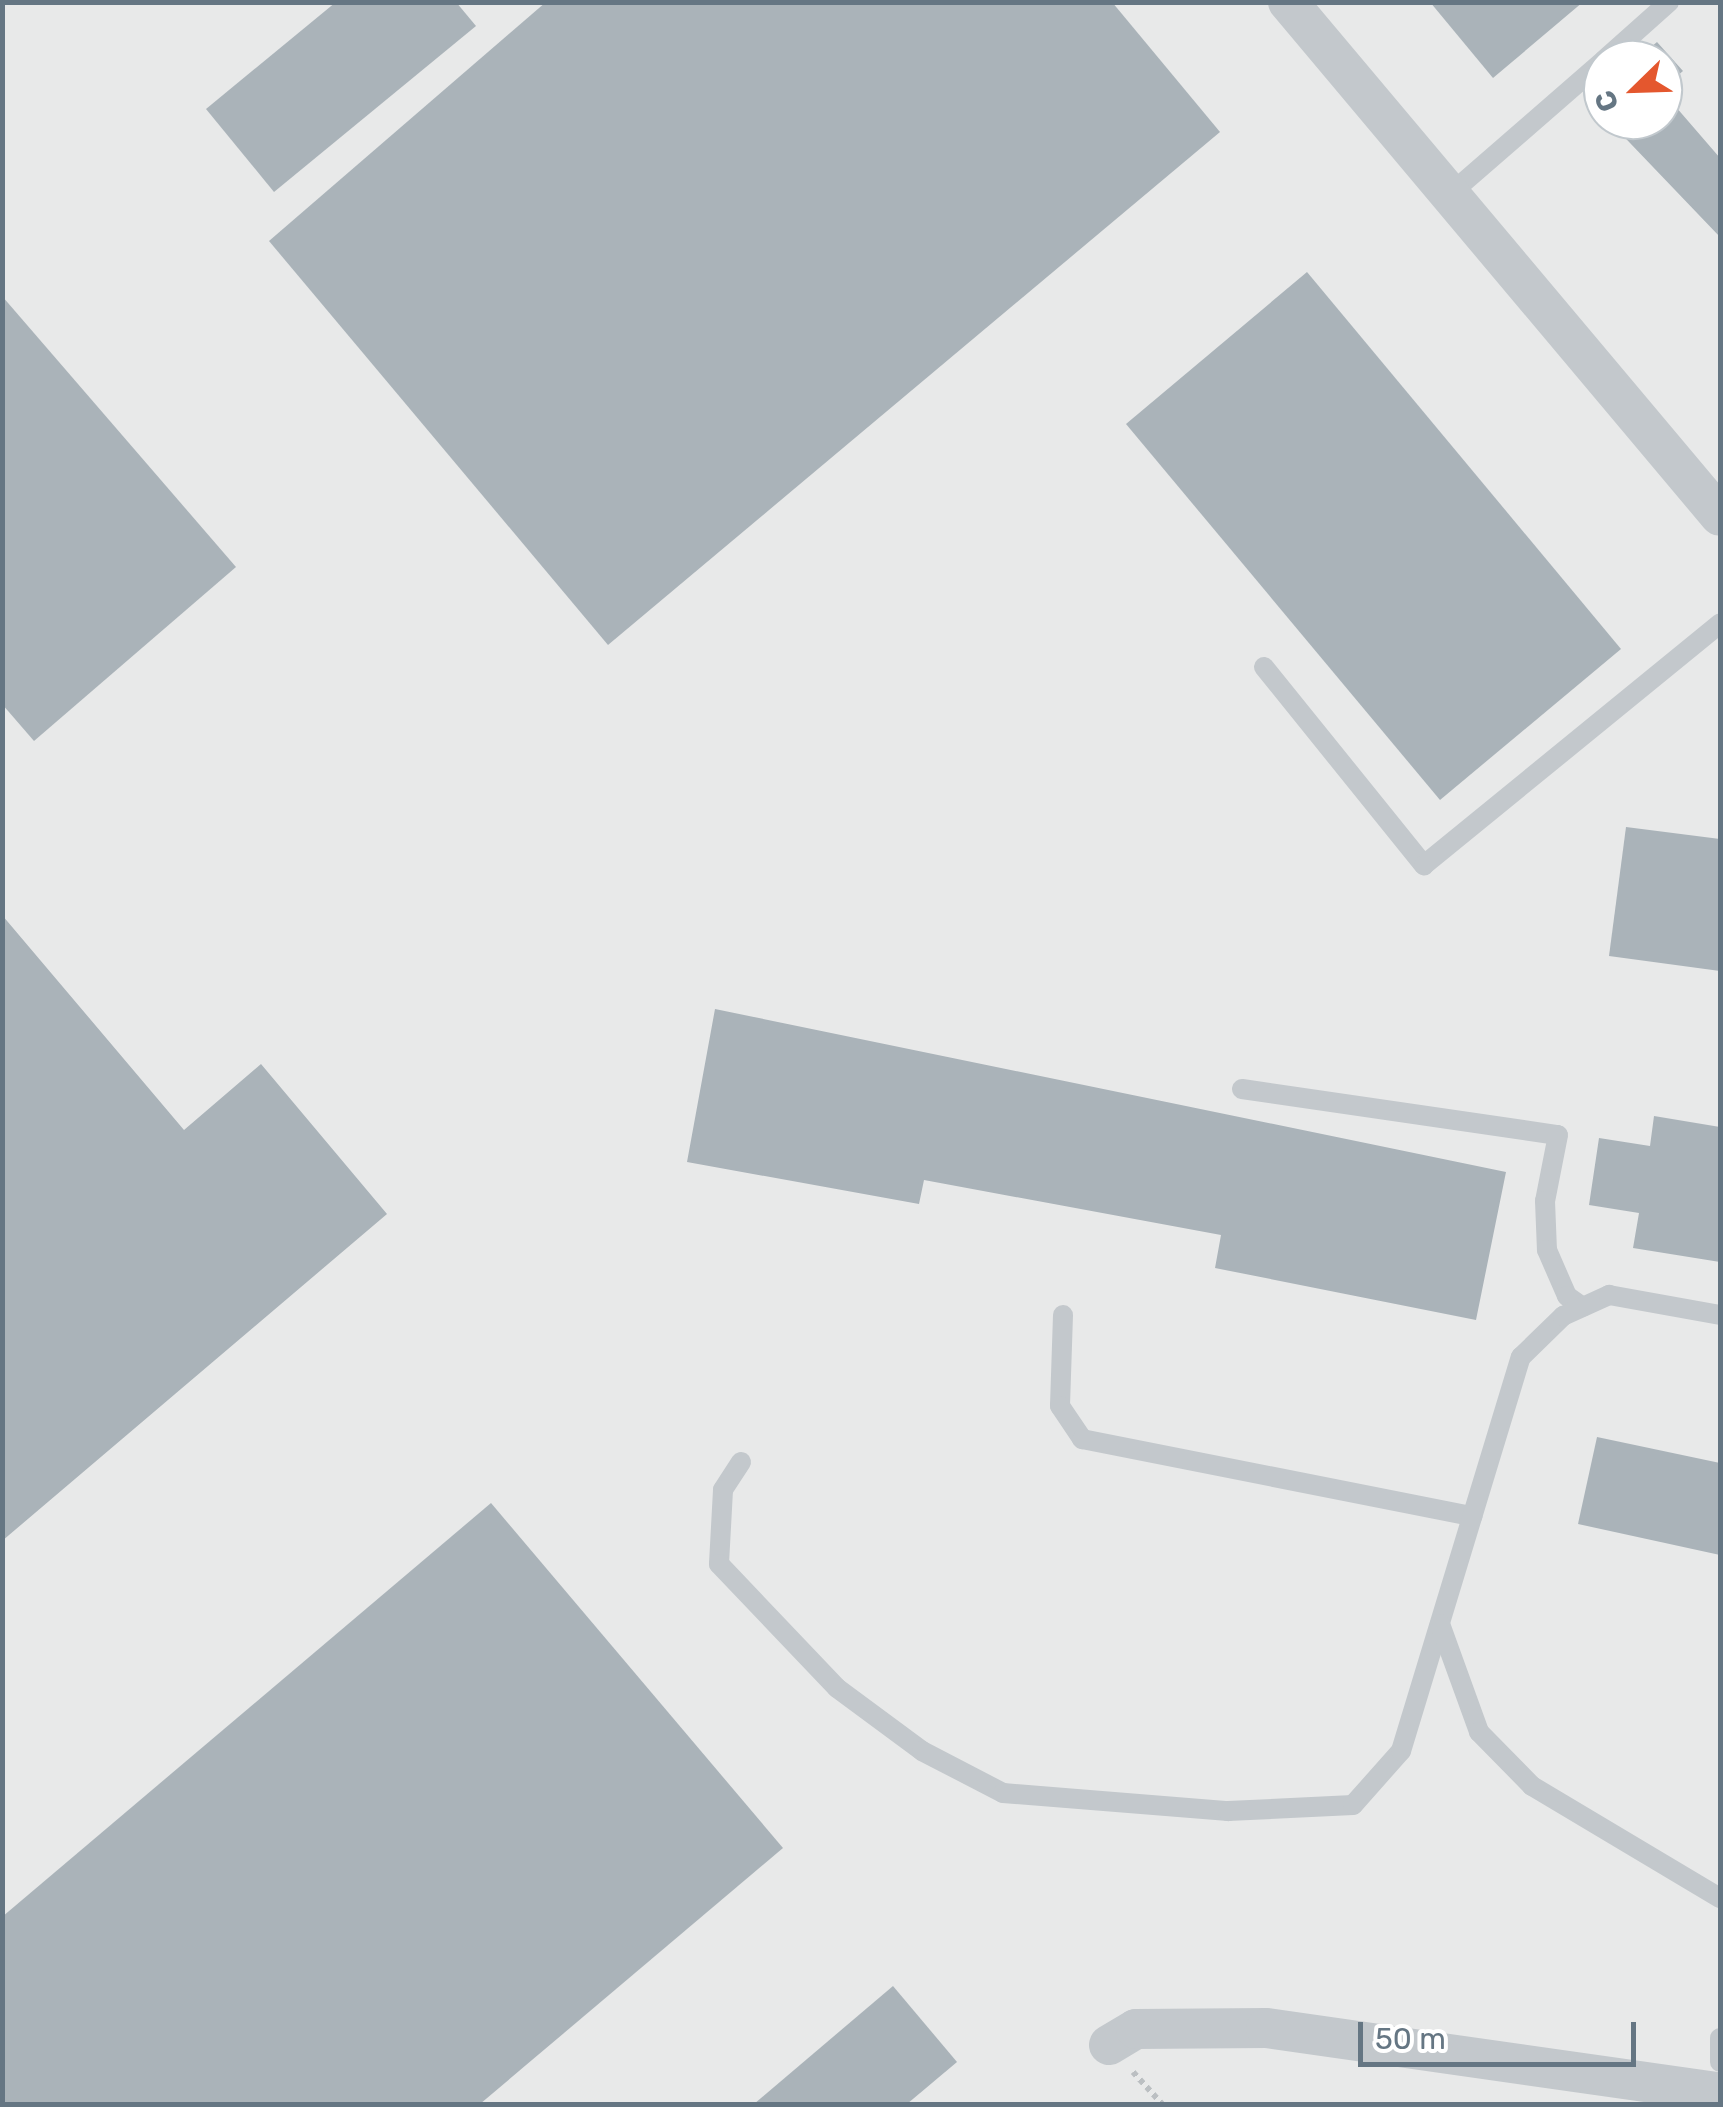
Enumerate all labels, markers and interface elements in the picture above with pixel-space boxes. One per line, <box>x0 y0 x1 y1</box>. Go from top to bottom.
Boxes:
north arrow <box>1583 40 1683 140</box>
text: С <box>1588 86 1626 117</box>
scale bar <box>1363 2002 1640 2064</box>
text: 50 m <box>1375 2021 1446 2057</box>

